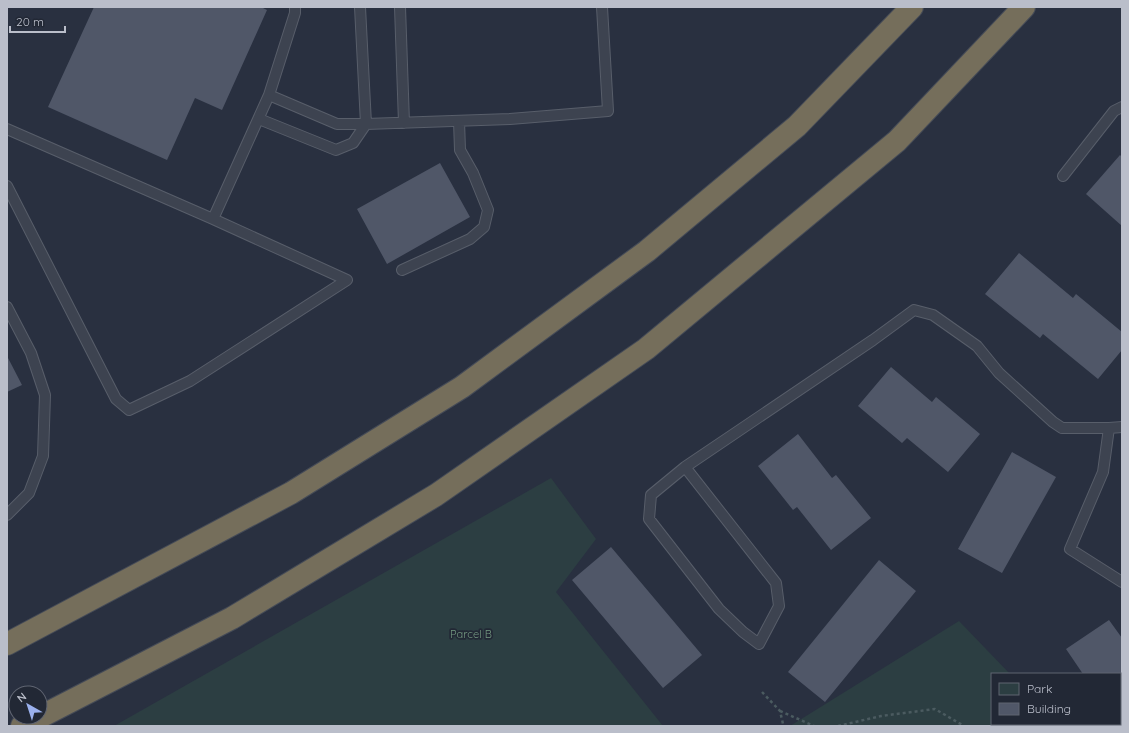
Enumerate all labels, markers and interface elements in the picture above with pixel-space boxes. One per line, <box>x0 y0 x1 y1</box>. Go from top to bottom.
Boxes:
scale bar <box>10 8 65 34</box>
text: 20 m <box>16 14 44 29</box>
park label: Parcel B <box>450 627 492 641</box>
legend <box>991 673 1121 725</box>
text: Park <box>1027 681 1052 696</box>
north arrow <box>8 685 48 725</box>
text: N <box>14 689 29 705</box>
text: Building <box>1027 701 1071 716</box>

